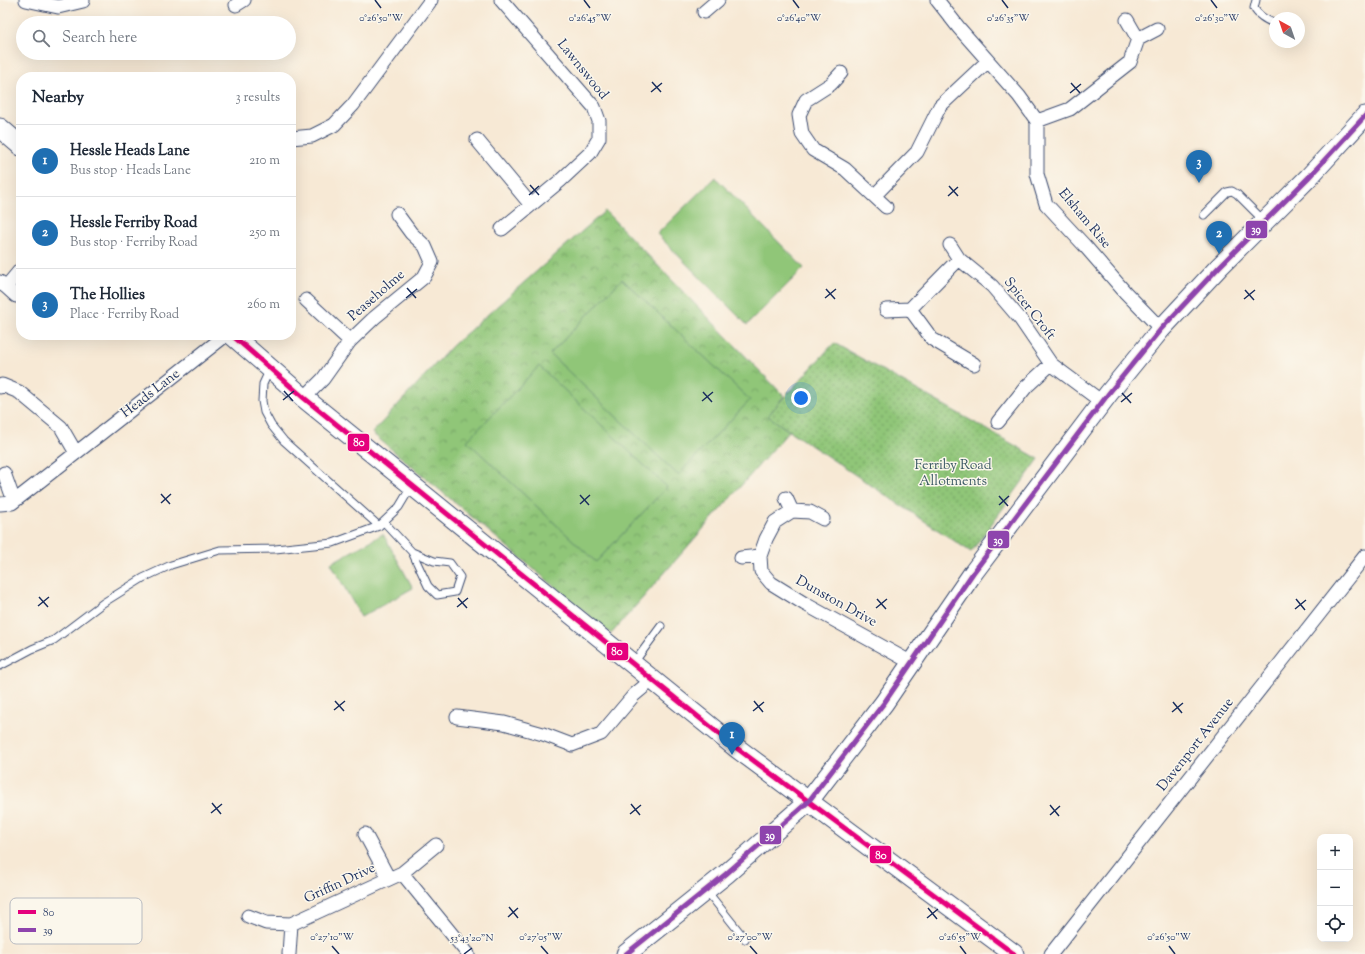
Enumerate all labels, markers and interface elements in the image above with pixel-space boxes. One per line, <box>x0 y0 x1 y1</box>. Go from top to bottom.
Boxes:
text: 0°26'50"W <box>359 11 403 26</box>
text: 0°26'45"W <box>569 11 611 26</box>
text: 0°26'40"W <box>777 11 821 26</box>
text: 0°26'35"W <box>987 11 1029 26</box>
text: 0°26'30"W <box>1195 11 1239 26</box>
north arrow <box>1269 12 1305 48</box>
search box <box>16 16 296 60</box>
icon: search <box>30 27 52 49</box>
text: Search here <box>62 28 137 49</box>
street label: Lawnswood <box>551 36 613 104</box>
text: Nearby <box>32 86 84 110</box>
text: 3 results <box>235 89 280 107</box>
text: Hessle Heads Lane <box>70 141 190 162</box>
pin: 3 <box>1186 150 1212 183</box>
text: 1 <box>43 152 47 170</box>
text: 210 m <box>249 152 280 170</box>
text: Bus stop · Heads Lane <box>70 162 191 180</box>
street label: Elsham Rise <box>1053 185 1115 253</box>
text: Hessle Ferriby Road <box>70 213 197 234</box>
line badge: 39 <box>1245 220 1268 239</box>
pin: 2 <box>1206 221 1232 254</box>
text: 39 <box>1251 222 1261 238</box>
text: 2 <box>42 224 48 242</box>
text: 250 m <box>249 224 280 242</box>
text: Bus stop · Ferriby Road <box>70 234 198 252</box>
street label: Peaseholme <box>344 266 410 326</box>
street label: Spicer Croft <box>998 273 1060 345</box>
text: The Hollies <box>70 285 145 306</box>
text: 3 <box>42 296 48 314</box>
text: 260 m <box>247 296 280 314</box>
text: Place · Ferriby Road <box>70 306 179 324</box>
street label: Heads Lane <box>117 365 185 423</box>
your location <box>791 388 811 408</box>
line badge: 80 <box>347 433 370 452</box>
text: 80 <box>353 435 365 451</box>
park label: Ferriby Road Allotments <box>914 456 992 492</box>
line badge: 39 <box>987 530 1010 549</box>
text: 39 <box>993 533 1003 549</box>
street label: Dunston Drive <box>792 571 880 633</box>
line badge: 80 <box>606 642 629 661</box>
text: 80 <box>611 644 623 660</box>
street label: Davenport Avenue <box>1153 694 1239 796</box>
pin: 1 <box>719 722 745 755</box>
line badge: 39 <box>759 825 782 845</box>
text: 39 <box>765 828 775 844</box>
map controls <box>1317 834 1353 942</box>
button: + <box>1317 834 1353 870</box>
line badge: 80 <box>869 845 892 864</box>
text: 80 <box>875 848 887 864</box>
street label: Griffin Drive <box>301 859 379 909</box>
button: − <box>1317 870 1353 906</box>
legend <box>10 898 142 944</box>
text: 80 <box>43 905 54 921</box>
button: locate <box>1317 906 1353 942</box>
text: 39 <box>43 923 53 939</box>
text: 0°27'10"W <box>310 930 354 945</box>
text: 0°27'05"W <box>519 930 563 945</box>
text: 0°27'00"W <box>727 930 773 945</box>
text: 0°26'55"W <box>939 930 981 945</box>
text: 0°26'50"W <box>1147 930 1191 945</box>
text: 53°43'20"N <box>450 931 493 946</box>

